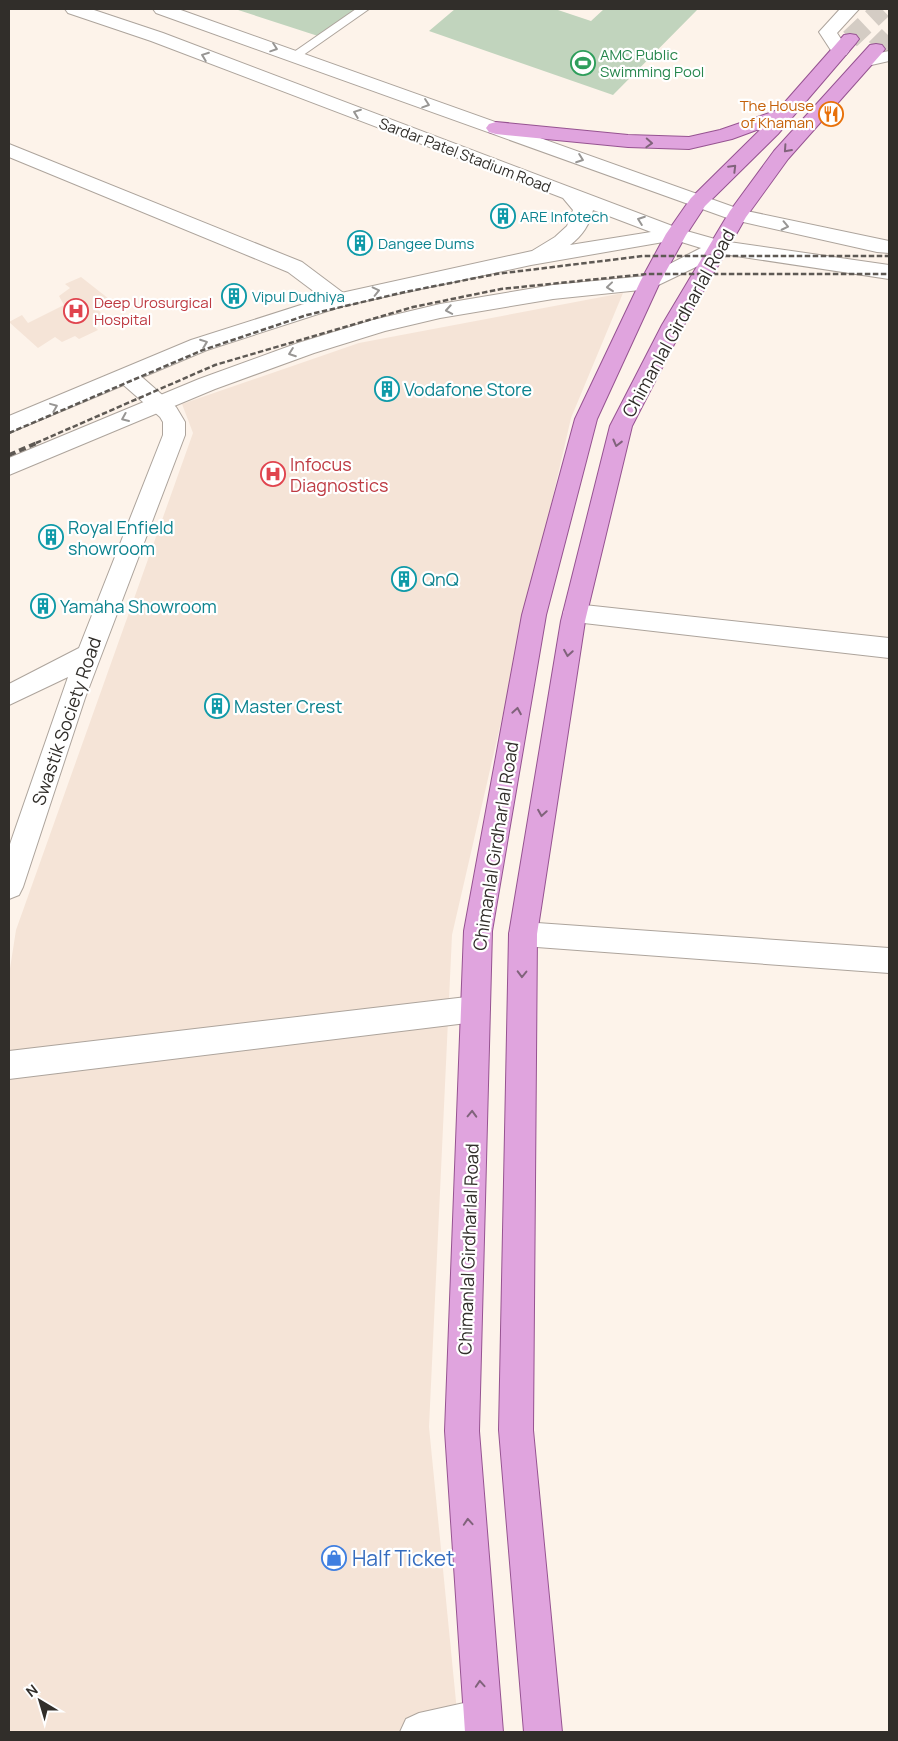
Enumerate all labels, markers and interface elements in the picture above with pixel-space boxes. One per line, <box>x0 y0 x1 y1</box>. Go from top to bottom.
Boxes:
one-way arrow <box>269 42 278 52</box>
place label: AMC Public Swimming Pool <box>600 44 704 82</box>
sports icon: AMC Public Swimming Pool <box>570 50 596 76</box>
one-way arrow <box>202 52 210 62</box>
place label: The House of Khaman <box>740 95 814 133</box>
one-way arrow <box>422 99 430 109</box>
restaurant icon: The House of Khaman <box>818 101 844 127</box>
one-way arrow <box>354 109 362 119</box>
street label: Sardar Patel Stadium Road <box>376 112 554 198</box>
one-way arrow <box>645 137 653 148</box>
one-way arrow <box>784 143 793 152</box>
one-way arrow <box>575 153 583 163</box>
one-way arrow <box>727 165 736 174</box>
building icon: ARE Infotech <box>490 203 516 229</box>
place label: ARE Infotech <box>520 206 609 227</box>
one-way arrow <box>637 216 645 226</box>
one-way arrow <box>781 220 789 231</box>
street label: Chimanlal Girdharlal Road <box>616 225 740 421</box>
building icon: Dangee Dums <box>347 230 373 256</box>
place label: Dangee Dums <box>378 233 474 254</box>
one-way arrow <box>605 281 613 292</box>
building icon: Vipul Dudhiya <box>221 283 247 309</box>
place label: Vipul Dudhiya <box>252 286 345 307</box>
one-way arrow <box>371 286 380 297</box>
place label: Deep Urosurgical Hospital <box>94 292 212 330</box>
hospital icon: Deep Urosurgical Hospital <box>63 298 89 324</box>
one-way arrow <box>445 304 453 314</box>
one-way arrow <box>199 339 208 350</box>
one-way arrow <box>289 347 297 357</box>
building icon: Vodafone Store <box>374 376 400 402</box>
place label: Vodafone Store <box>404 377 532 401</box>
one-way arrow <box>49 402 58 413</box>
one-way arrow <box>121 412 130 422</box>
one-way arrow <box>612 439 623 448</box>
place label: Infocus Diagnostics <box>290 452 388 497</box>
hospital icon: Infocus Diagnostics <box>260 461 286 487</box>
place label: Royal Enfield showroom <box>68 515 174 560</box>
building icon: Royal Enfield showroom <box>38 524 64 550</box>
building icon: QnQ <box>391 566 417 592</box>
place label: QnQ <box>422 567 459 591</box>
building icon: Yamaha Showroom <box>30 593 56 619</box>
place label: Yamaha Showroom <box>60 594 217 618</box>
street label: Swastik Society Road <box>26 634 106 808</box>
one-way arrow <box>563 649 574 657</box>
building icon: Master Crest <box>204 693 230 719</box>
place label: Master Crest <box>234 694 342 718</box>
one-way arrow <box>512 706 522 715</box>
street label: Chimanlal Girdharlal Road <box>467 740 523 952</box>
one-way arrow <box>538 809 548 817</box>
one-way arrow <box>517 970 527 978</box>
one-way arrow <box>467 1110 477 1118</box>
street label: Chimanlal Girdharlal Road <box>452 1143 484 1355</box>
one-way arrow <box>463 1517 474 1525</box>
place label: Half Ticket <box>352 1544 455 1572</box>
shop icon: Half Ticket <box>321 1545 347 1571</box>
north arrow <box>15 1676 65 1726</box>
one-way arrow <box>475 1679 486 1687</box>
text: N <box>22 1680 42 1701</box>

